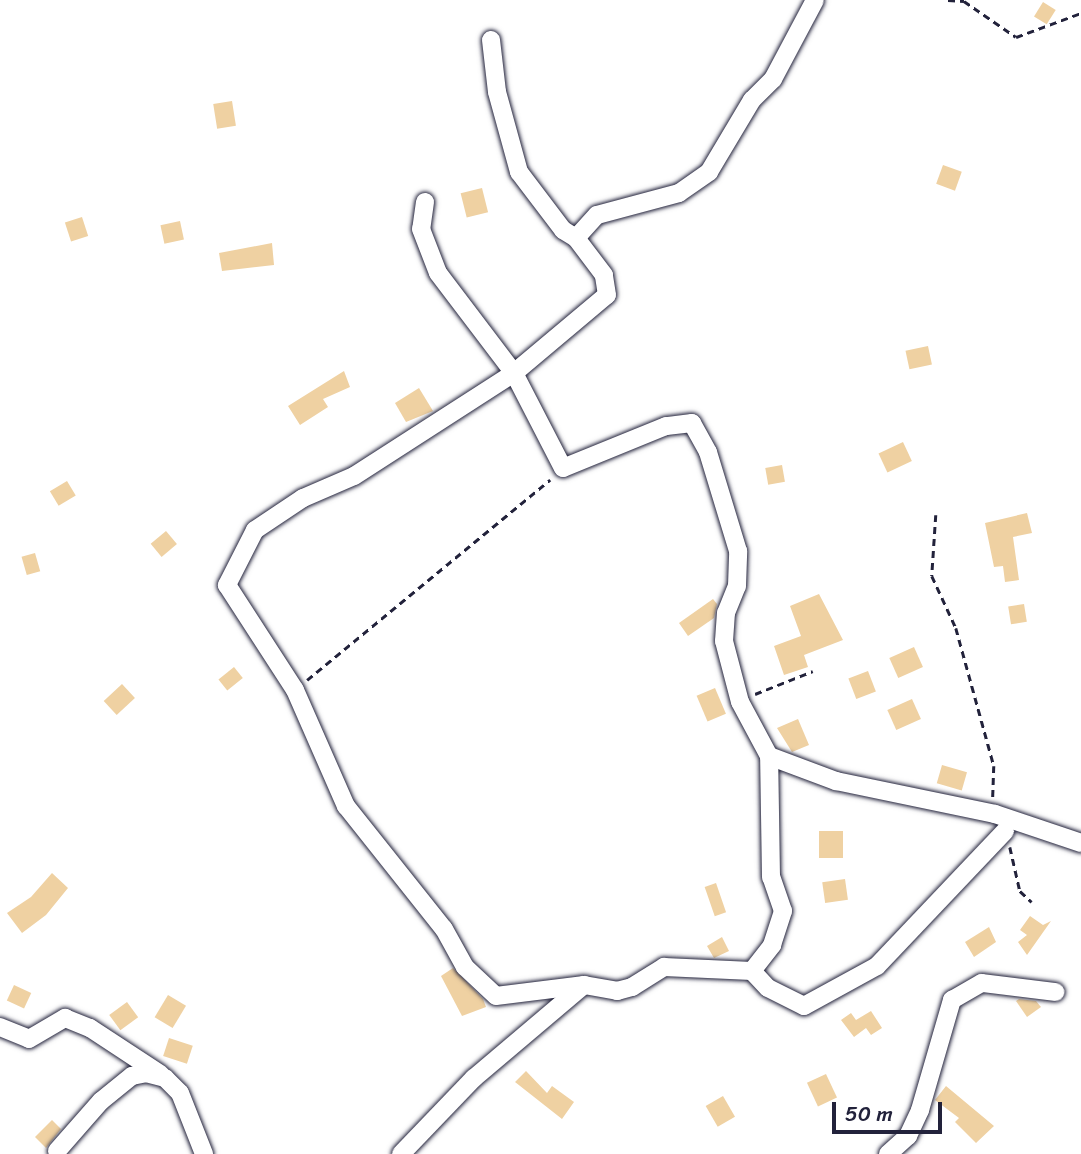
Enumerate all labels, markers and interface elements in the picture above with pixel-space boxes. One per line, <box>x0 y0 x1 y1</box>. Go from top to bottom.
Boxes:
scale bar <box>836 1088 946 1132</box>
text: 50 m <box>845 1095 893 1133</box>

